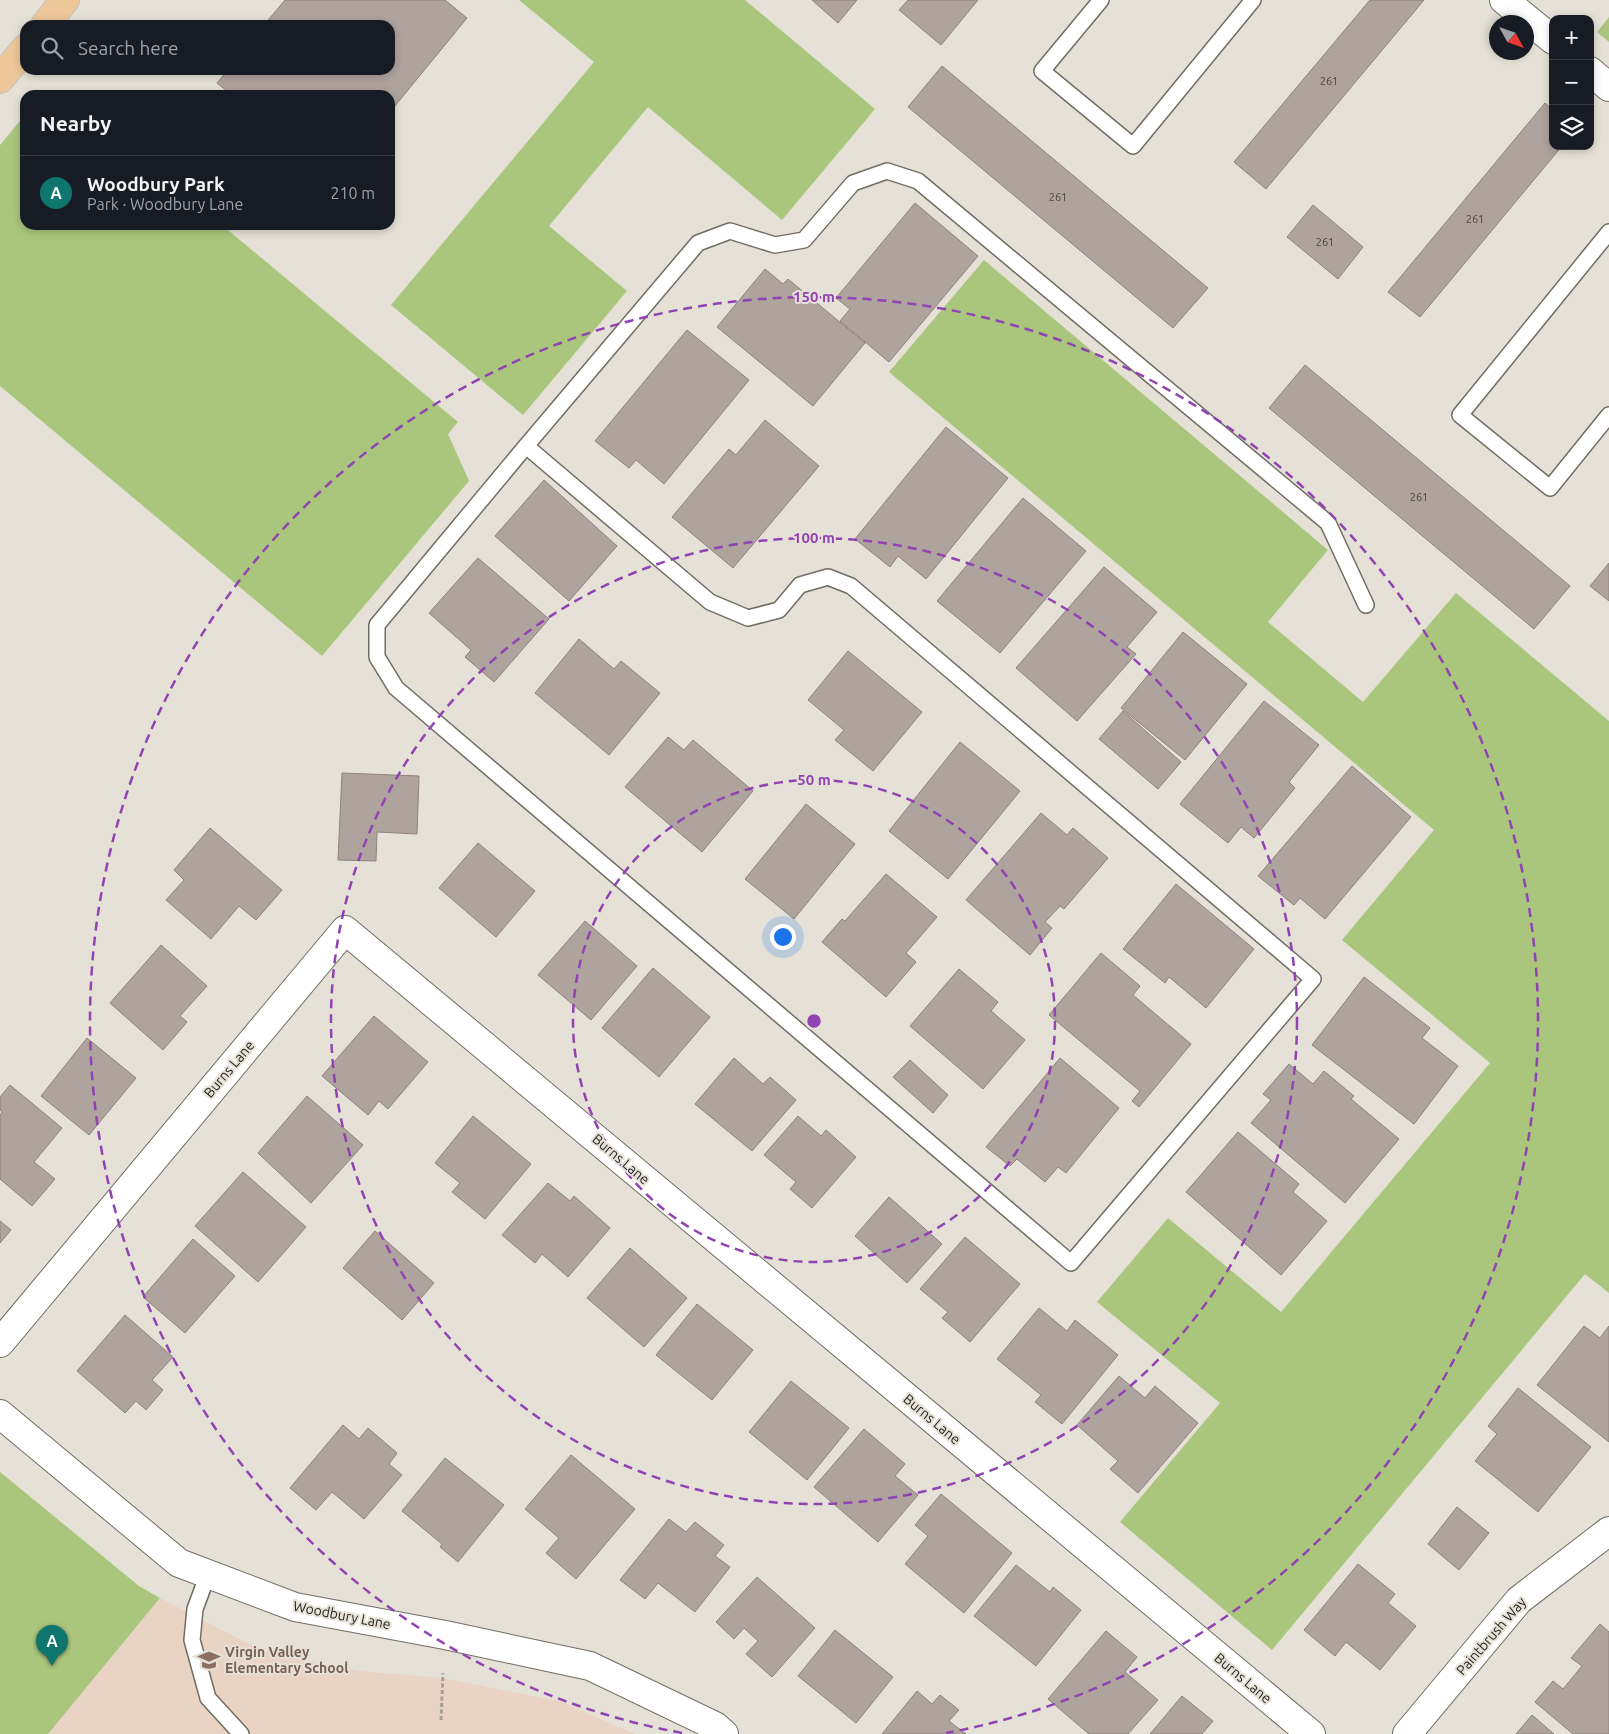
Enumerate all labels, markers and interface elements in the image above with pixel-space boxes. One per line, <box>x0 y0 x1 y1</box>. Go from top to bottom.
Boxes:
north arrow <box>1489 15 1534 60</box>
map controls <box>1549 15 1594 150</box>
button: + <box>1549 15 1594 60</box>
search box <box>20 20 395 75</box>
icon: search <box>38 34 66 62</box>
text: Search here <box>78 37 178 59</box>
button: − <box>1549 60 1594 105</box>
house number: 261 <box>1320 75 1338 87</box>
button: layers <box>1549 105 1594 150</box>
text: Nearby <box>40 111 111 135</box>
text: Woodbury Park <box>87 173 225 195</box>
text: A <box>50 184 62 202</box>
text: 210 m <box>330 184 375 202</box>
house number: 261 <box>1049 191 1067 203</box>
text: Park · Woodbury Lane <box>87 195 243 213</box>
house number: 261 <box>1466 213 1484 225</box>
house number: 261 <box>1316 236 1334 248</box>
text: 150 m <box>793 288 835 305</box>
house number: 261 <box>1410 491 1428 503</box>
text: 100 m <box>793 529 835 546</box>
text: 50 m <box>797 771 831 788</box>
your location <box>770 924 796 950</box>
centre of rings <box>805 1012 823 1030</box>
street label: Burns Lane <box>201 1037 257 1101</box>
street label: Burns Lane <box>589 1131 653 1187</box>
street label: Burns Lane <box>900 1391 964 1447</box>
street label: Paintbrush Way <box>1453 1594 1529 1678</box>
street label: Woodbury Lane <box>292 1598 392 1632</box>
pin: A <box>36 1625 68 1666</box>
place label: Virgin Valley Elementary School <box>225 1644 348 1676</box>
school or university icon: Virgin Valley Elementary School <box>196 1647 222 1673</box>
street label: Burns Lane <box>1211 1650 1275 1706</box>

